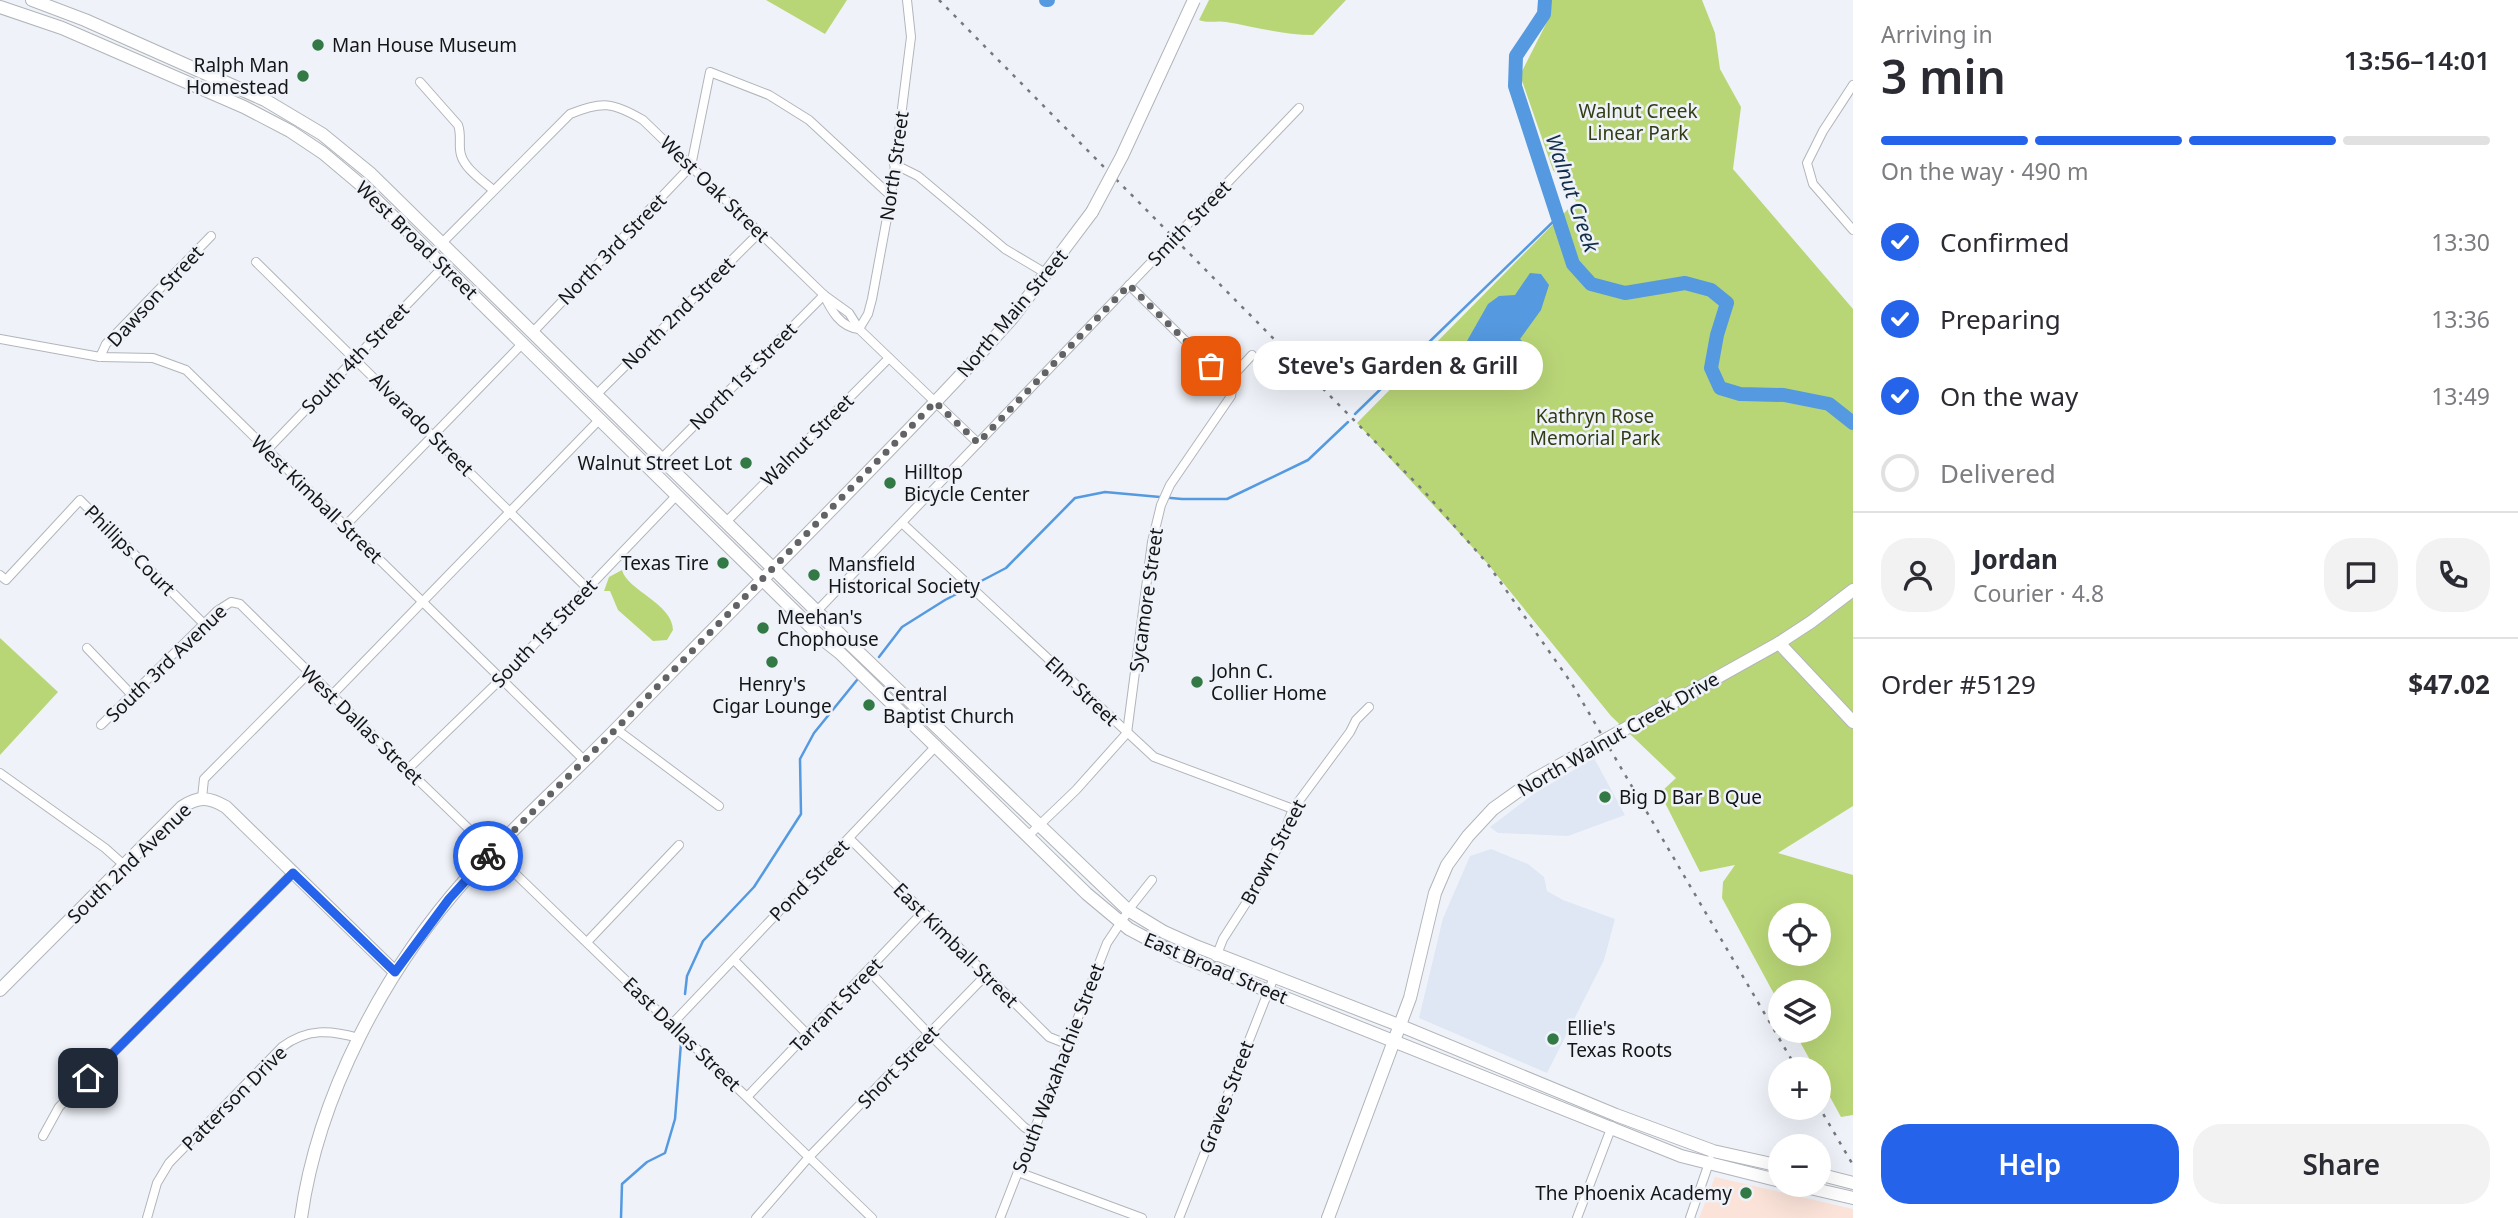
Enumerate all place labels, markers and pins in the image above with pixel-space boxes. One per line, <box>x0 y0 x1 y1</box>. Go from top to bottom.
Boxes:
place label: Man House Museum <box>332 32 517 58</box>
marker: Man House Museum <box>310 37 326 53</box>
place label: Ralph Man Homestead <box>186 52 289 100</box>
marker: Ralph Man Homestead <box>295 68 311 84</box>
pin <box>1181 336 1241 396</box>
callout: Steve's Garden & Grill <box>1253 342 1544 390</box>
place label: Walnut Street Lot <box>578 450 732 476</box>
marker: Walnut Street Lot <box>738 455 754 471</box>
place label: Hilltop Bicycle Center <box>904 459 1030 507</box>
marker: Hilltop Bicycle Center <box>882 475 898 491</box>
place label: Texas Tire <box>621 550 709 576</box>
place label: Mansfield Historical Society <box>828 551 980 599</box>
marker: Texas Tire <box>715 555 731 571</box>
marker: Mansfield Historical Society <box>806 567 822 583</box>
place label: Meehan's Chophouse <box>777 604 879 652</box>
marker: Meehan's Chophouse <box>755 620 771 636</box>
marker: Henry's Cigar Lounge <box>764 654 780 670</box>
place label: John C. Collier Home <box>1209 658 1327 706</box>
place label: Henry's Cigar Lounge <box>712 671 832 719</box>
marker: John C. Collier Home <box>1189 674 1205 690</box>
place label: Central Baptist Church <box>883 681 1014 729</box>
marker: Central Baptist Church <box>861 697 877 713</box>
place label: Big D Bar B Que <box>1619 784 1762 810</box>
marker: Big D Bar B Que <box>1597 789 1613 805</box>
place label: Ellie's Texas Roots <box>1567 1015 1672 1063</box>
marker: Ellie's Texas Roots <box>1545 1031 1561 1047</box>
pin <box>58 1048 118 1108</box>
place label: The Phoenix Academy <box>1535 1180 1732 1206</box>
marker: The Phoenix Academy <box>1738 1185 1754 1201</box>

